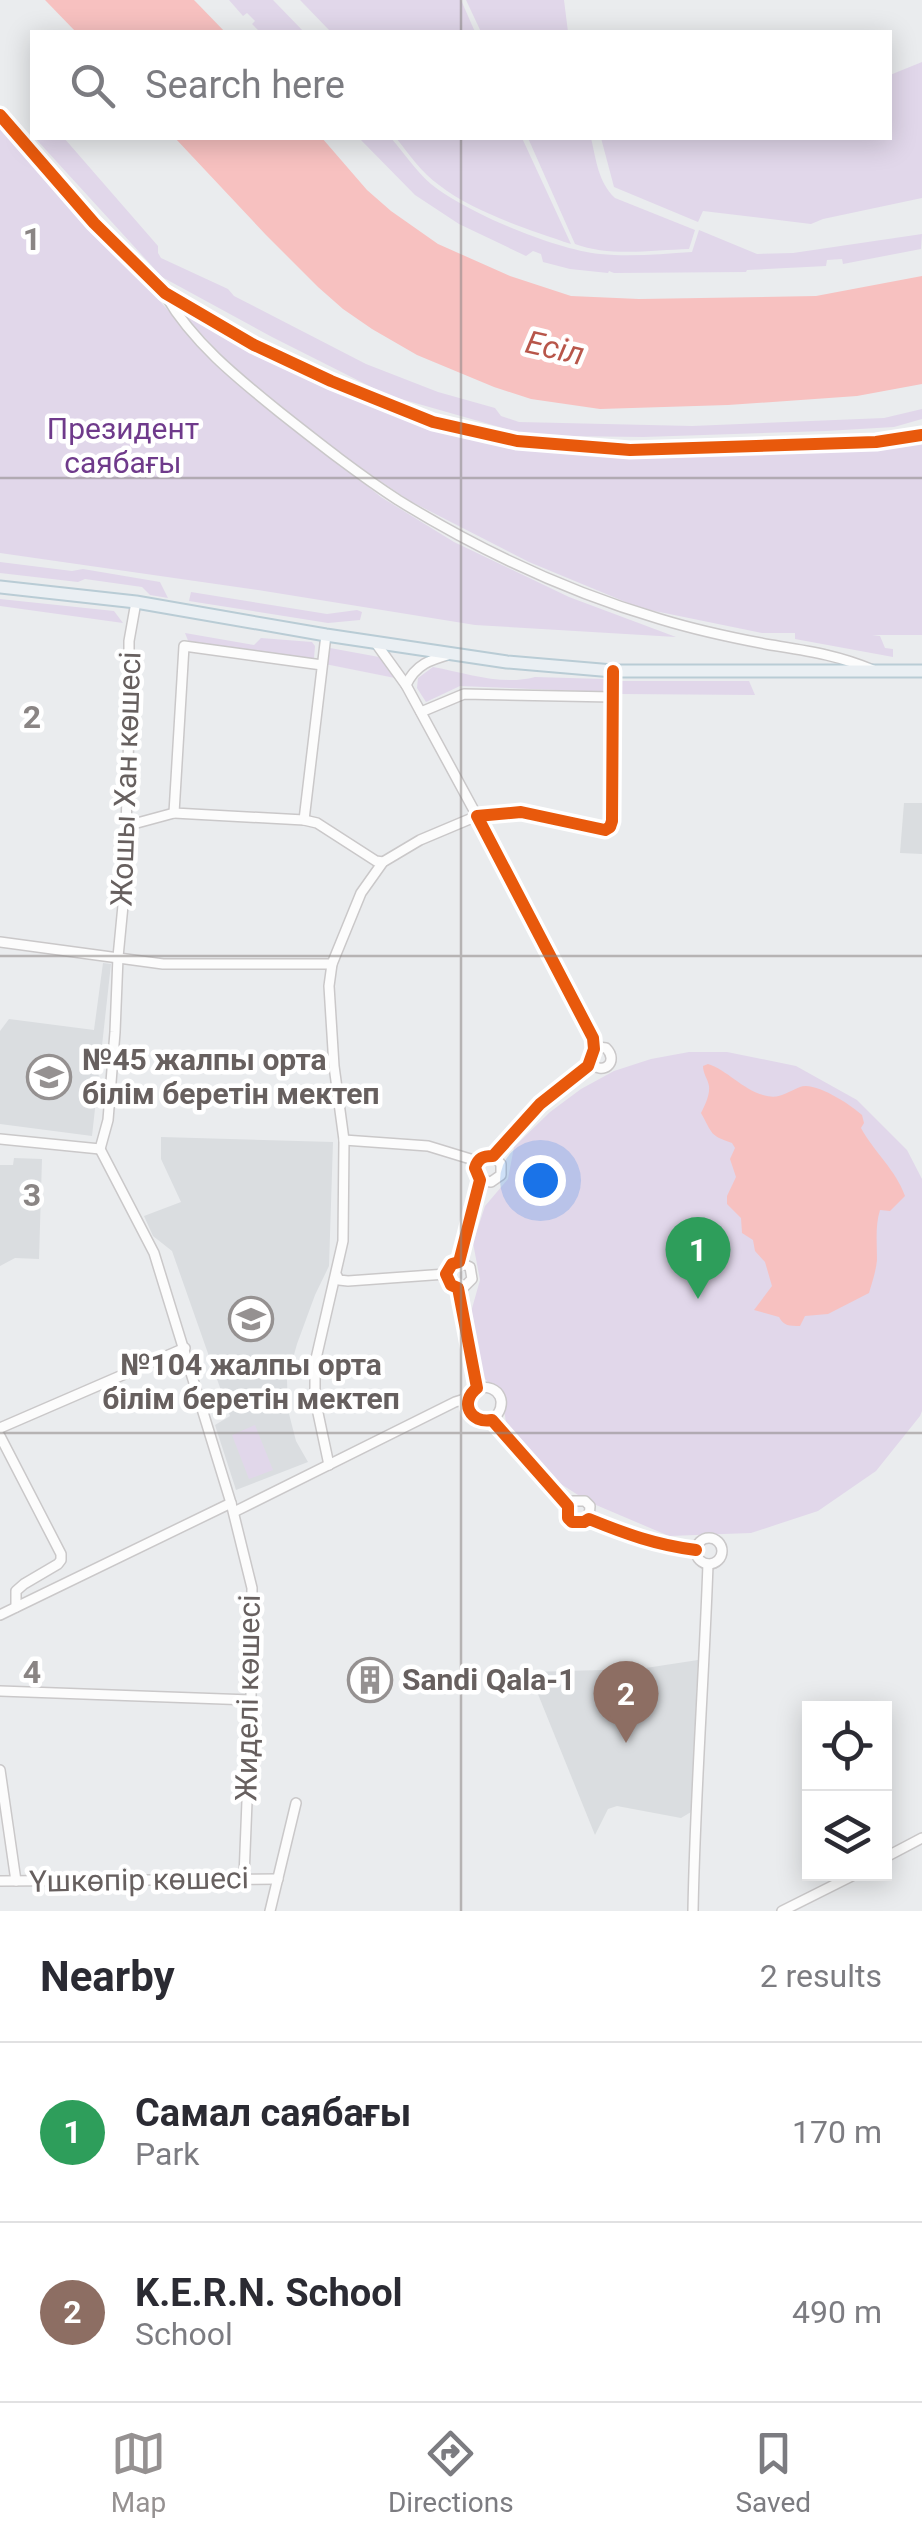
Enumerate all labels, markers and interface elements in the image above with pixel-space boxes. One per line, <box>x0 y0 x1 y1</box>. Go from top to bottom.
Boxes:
search box <box>30 30 892 140</box>
icon: search <box>65 58 120 113</box>
text: Search here <box>145 63 345 107</box>
text: 1 <box>23 220 41 258</box>
water label: Есіл <box>522 323 588 373</box>
park label: Президент саябағы <box>47 411 199 480</box>
street label: Жошы Хан көшесі <box>104 651 147 907</box>
text: 2 <box>23 698 41 736</box>
place label: №45 жалпы орта білім беретін мектеп <box>82 1042 380 1111</box>
school or university icon: №45 жалпы орта білім беретін мектеп <box>26 1054 72 1100</box>
your location <box>515 1155 566 1206</box>
text: 3 <box>23 1176 41 1214</box>
pin: 1 <box>666 1216 730 1299</box>
school or university icon: №104 жалпы орта білім беретін мектеп <box>228 1296 274 1342</box>
place label: №104 жалпы орта білім беретін мектеп <box>102 1347 400 1416</box>
street label: Жиделі көшесі <box>228 1594 267 1802</box>
text: 4 <box>23 1653 41 1691</box>
building icon: Sandi Qala-1 <box>347 1657 393 1703</box>
pin: 2 <box>594 1660 658 1743</box>
place label: Sandi Qala-1 <box>402 1662 575 1697</box>
map controls <box>802 1701 892 1881</box>
button: locate <box>802 1701 892 1791</box>
button: layers <box>802 1791 892 1881</box>
street label: Үшкөпір көшесі <box>29 1860 249 1899</box>
text: Nearby <box>40 1952 175 2001</box>
text: 2 results <box>760 1957 882 1995</box>
text: Самал саябағы <box>135 2091 411 2135</box>
text: 1 <box>63 2113 82 2151</box>
text: 170 m <box>792 2113 882 2151</box>
text: Park <box>135 2135 199 2173</box>
text: K.E.R.N. School <box>135 2271 403 2315</box>
text: 2 <box>63 2293 82 2331</box>
text: 490 m <box>792 2293 882 2331</box>
text: School <box>135 2315 233 2353</box>
tab: Map <box>111 2426 166 2519</box>
tab: Directions <box>388 2426 514 2519</box>
tab: Saved <box>735 2426 811 2519</box>

